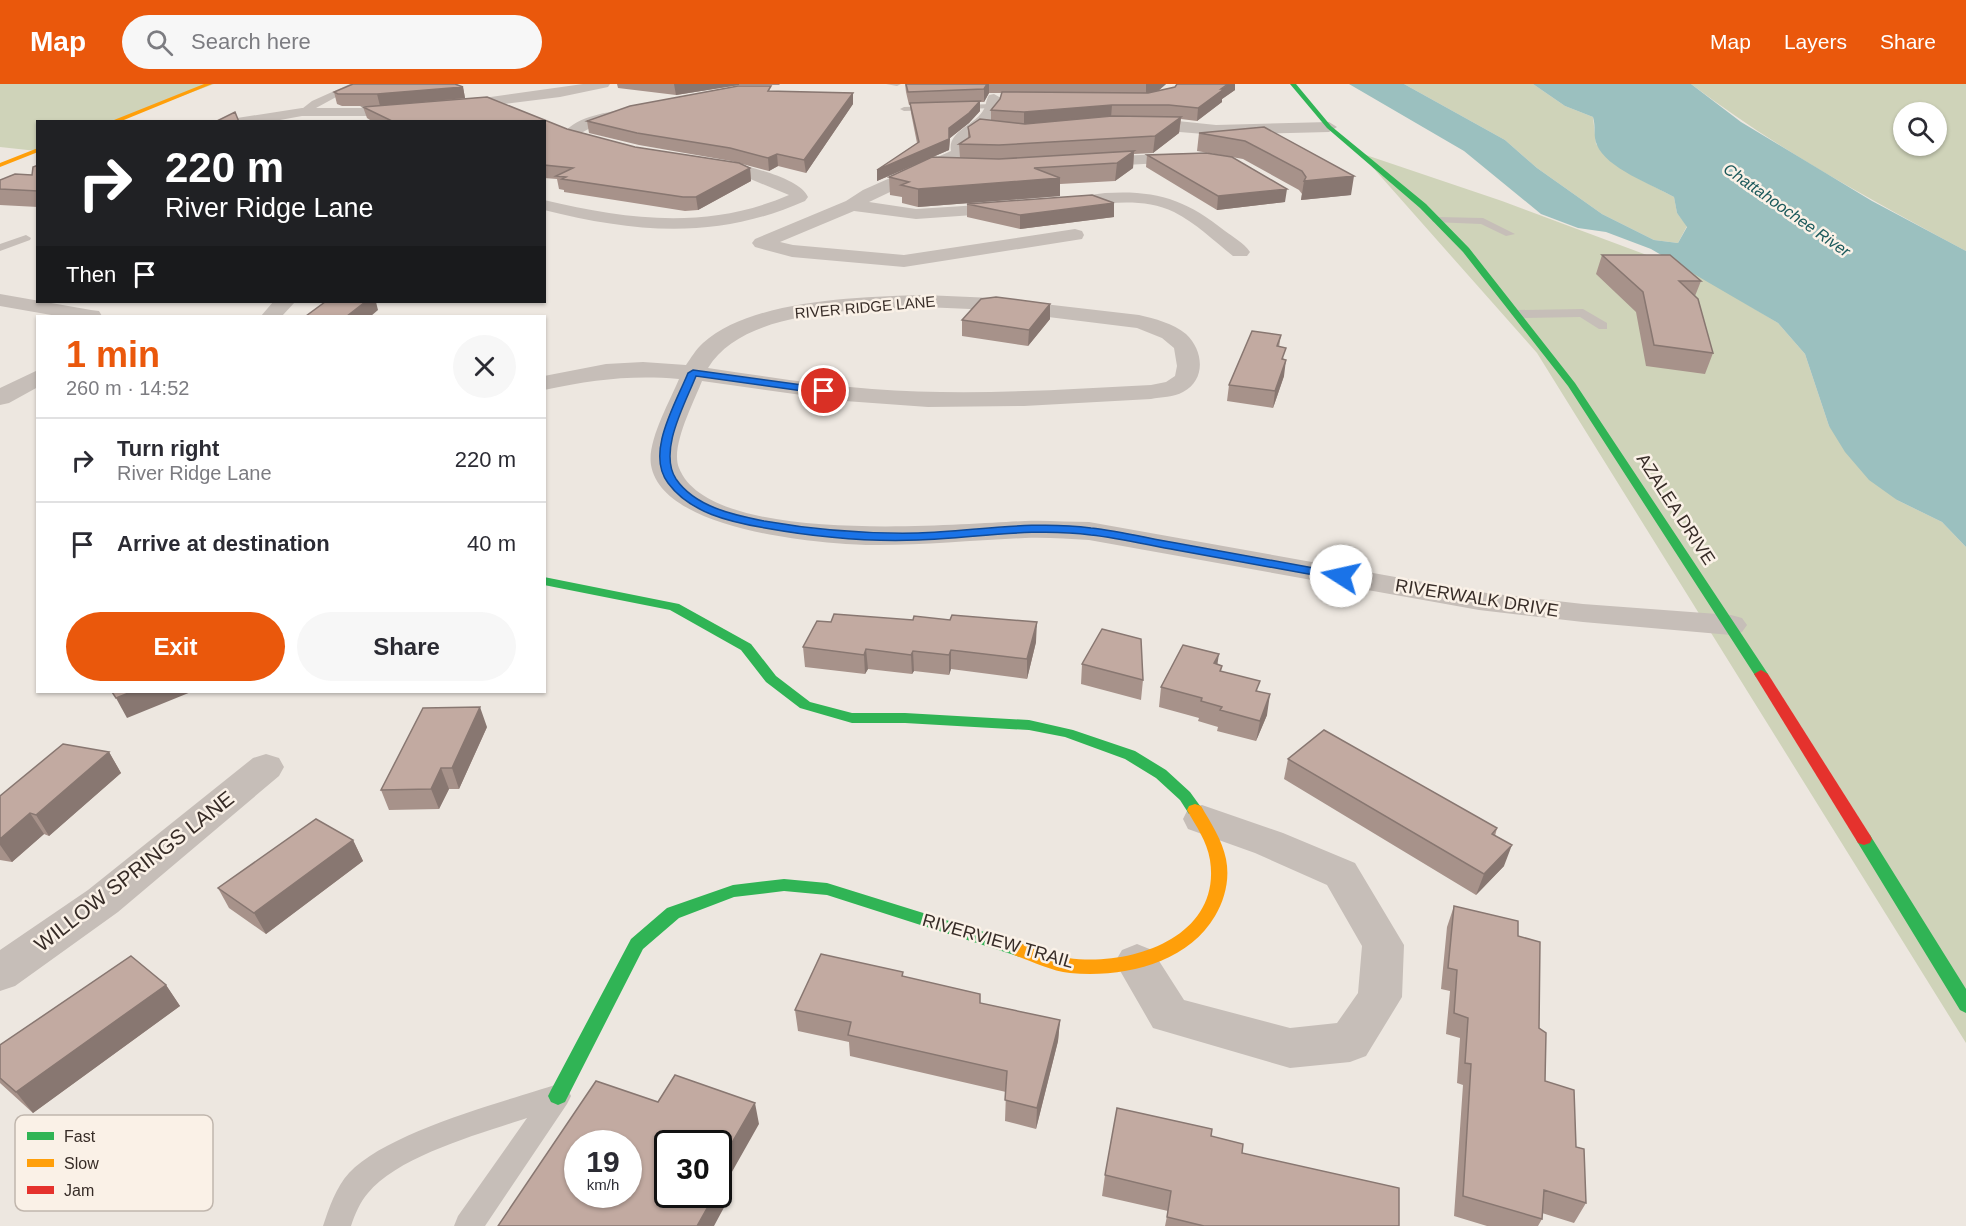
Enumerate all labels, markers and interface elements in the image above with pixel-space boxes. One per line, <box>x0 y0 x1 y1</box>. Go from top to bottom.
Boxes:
search box <box>122 15 542 69</box>
text: Map <box>30 26 86 57</box>
icon: search <box>143 26 176 59</box>
text: Search here <box>191 29 311 54</box>
text: Map <box>1710 30 1751 53</box>
text: Layers <box>1784 30 1847 53</box>
text: Share <box>1880 30 1936 53</box>
map controls <box>1893 102 1947 156</box>
button: search <box>1893 102 1947 156</box>
icon: right <box>66 144 144 222</box>
text: 220 m <box>165 144 284 191</box>
water label: Chattahoochee River <box>1721 160 1854 260</box>
text: River Ridge Lane <box>165 193 374 223</box>
icon: arrive <box>128 258 161 291</box>
text: Then <box>66 262 116 287</box>
street label: RIVER RIDGE LANE <box>794 292 936 322</box>
text: 1 min <box>66 334 160 375</box>
button: close <box>453 335 516 398</box>
pin <box>798 365 849 416</box>
icon: arrive <box>807 374 840 407</box>
text: 260 m · 14:52 <box>66 377 189 399</box>
text: Turn right <box>117 436 219 461</box>
icon: right <box>66 444 99 477</box>
text: 220 m <box>455 447 516 472</box>
street label: AZALEA DRIVE <box>1633 450 1719 568</box>
text: River Ridge Lane <box>117 462 272 484</box>
icon: arrive <box>66 528 99 561</box>
text: Arrive at destination <box>117 531 330 556</box>
text: 40 m <box>467 531 516 556</box>
position arrow <box>1309 544 1373 608</box>
street label: RIVERWALK DRIVE <box>1394 575 1560 621</box>
button: Exit <box>66 612 285 681</box>
button: Share <box>297 612 516 681</box>
street label: WILLOW SPRINGS LANE <box>30 786 238 956</box>
street label: RIVERVIEW TRAIL <box>920 910 1076 972</box>
legend <box>15 1115 213 1211</box>
text: Fast <box>64 1128 96 1145</box>
speed limit sign: 30 <box>654 1130 732 1208</box>
text: 19 <box>586 1145 620 1178</box>
text: Slow <box>64 1155 99 1172</box>
text: km/h <box>587 1176 619 1193</box>
text: Jam <box>64 1182 94 1199</box>

